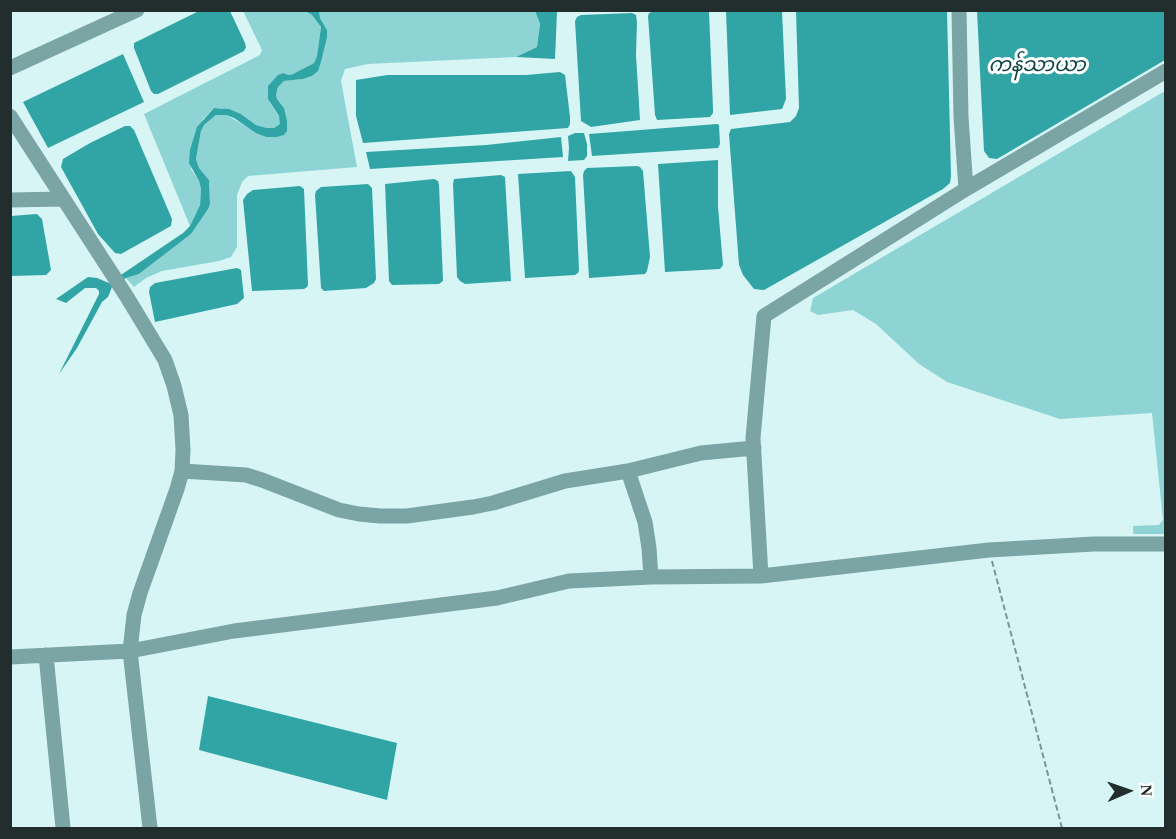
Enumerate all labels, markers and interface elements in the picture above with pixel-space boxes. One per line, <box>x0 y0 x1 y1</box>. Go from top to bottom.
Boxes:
water label: ကန်သာယာ <box>988 57 1086 81</box>
north arrow <box>1098 761 1158 821</box>
text: N <box>1138 784 1155 796</box>

